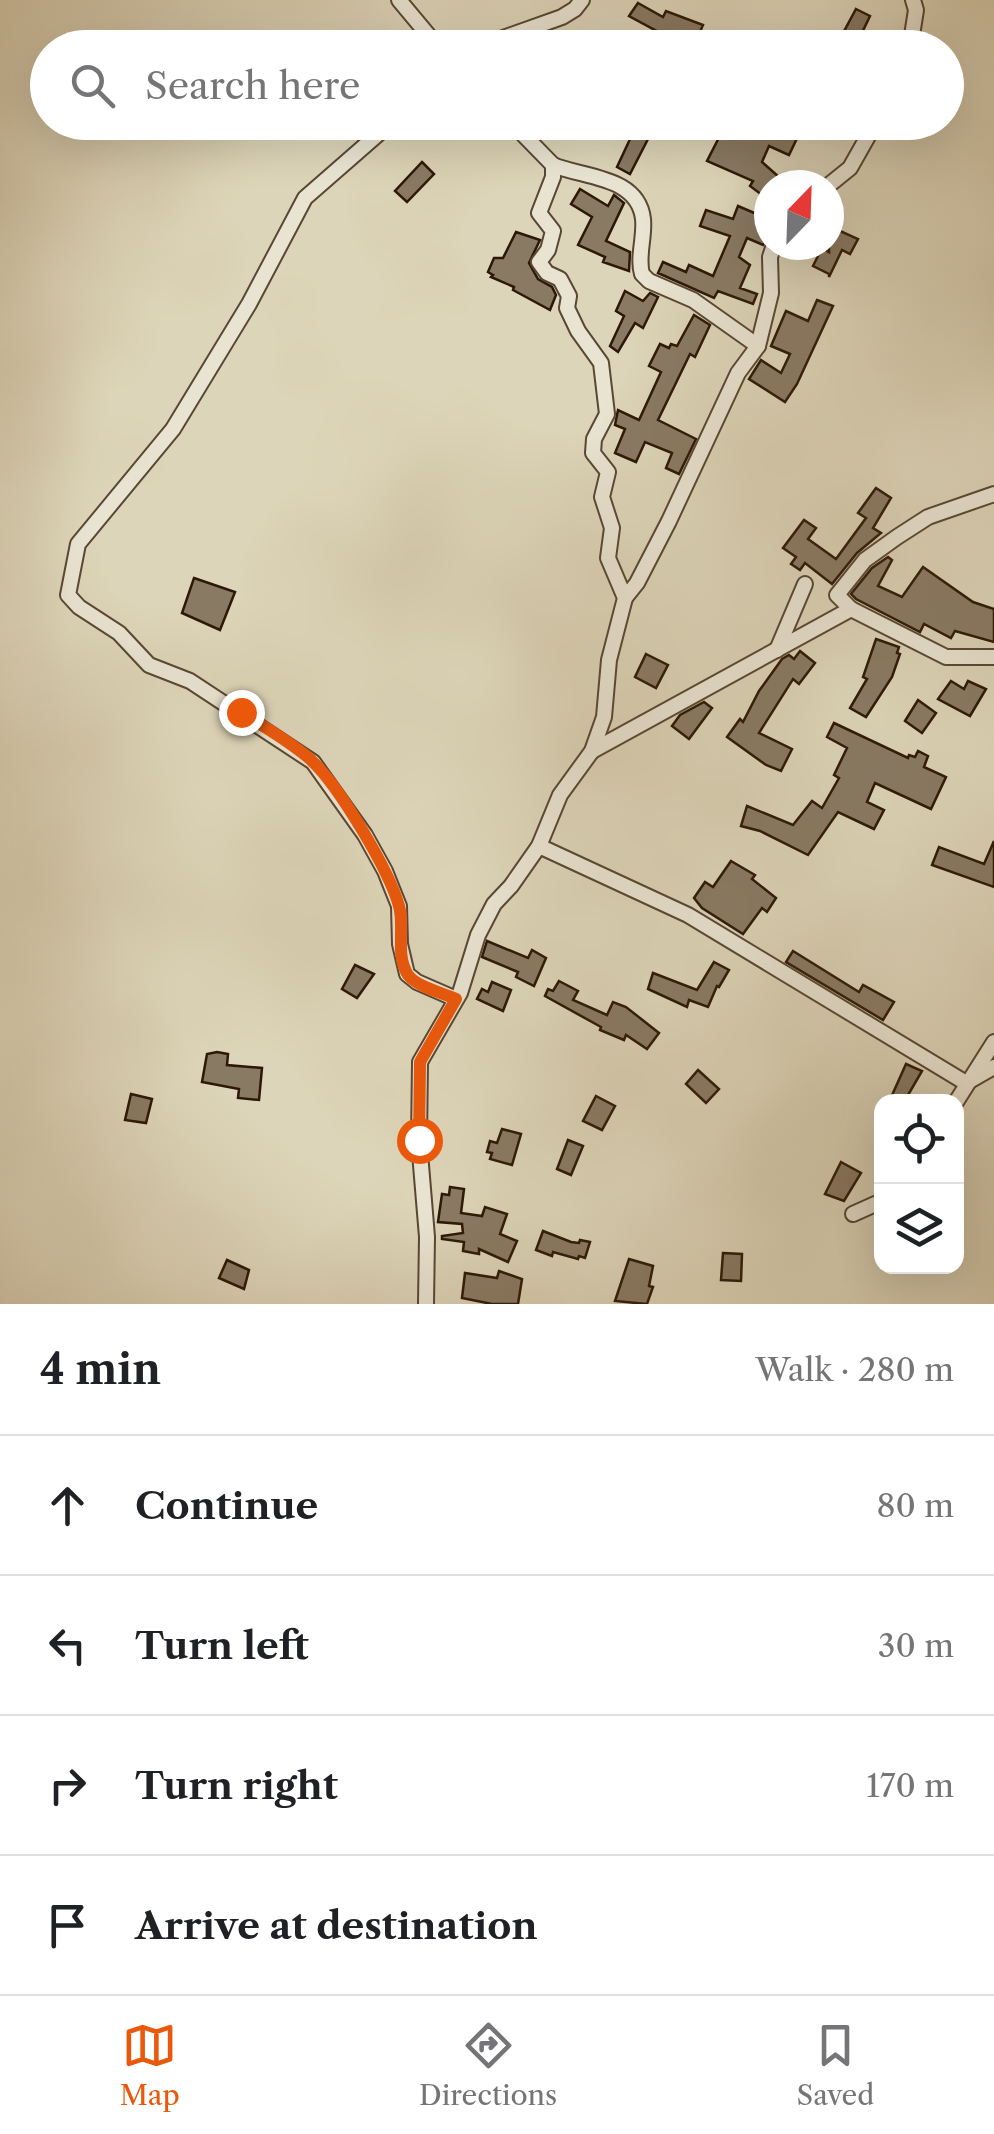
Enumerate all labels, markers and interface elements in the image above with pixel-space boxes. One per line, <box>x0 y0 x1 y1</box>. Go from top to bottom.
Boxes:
search box <box>30 30 964 140</box>
icon: search <box>65 58 120 113</box>
text: Search here <box>145 62 360 109</box>
north arrow <box>754 170 844 260</box>
route end <box>219 690 265 736</box>
map controls <box>874 1094 964 1274</box>
button: locate <box>874 1094 964 1184</box>
route start <box>397 1118 443 1164</box>
button: layers <box>874 1184 964 1274</box>
text: 4 min <box>40 1343 161 1395</box>
text: Walk · 280 m <box>756 1350 954 1389</box>
icon: ahead <box>40 1478 95 1533</box>
text: Continue <box>135 1482 318 1529</box>
text: 80 m <box>876 1486 954 1525</box>
icon: left <box>40 1618 95 1673</box>
text: Turn left <box>135 1622 309 1669</box>
text: 30 m <box>878 1626 954 1665</box>
icon: right <box>40 1758 95 1813</box>
text: Turn right <box>135 1762 338 1809</box>
text: 170 m <box>866 1766 954 1805</box>
icon: arrive <box>40 1898 95 1953</box>
text: Arrive at destination <box>135 1902 538 1949</box>
tab: Map <box>120 2018 180 2112</box>
tab: Directions <box>419 2018 557 2112</box>
tab: Saved <box>797 2018 874 2112</box>

